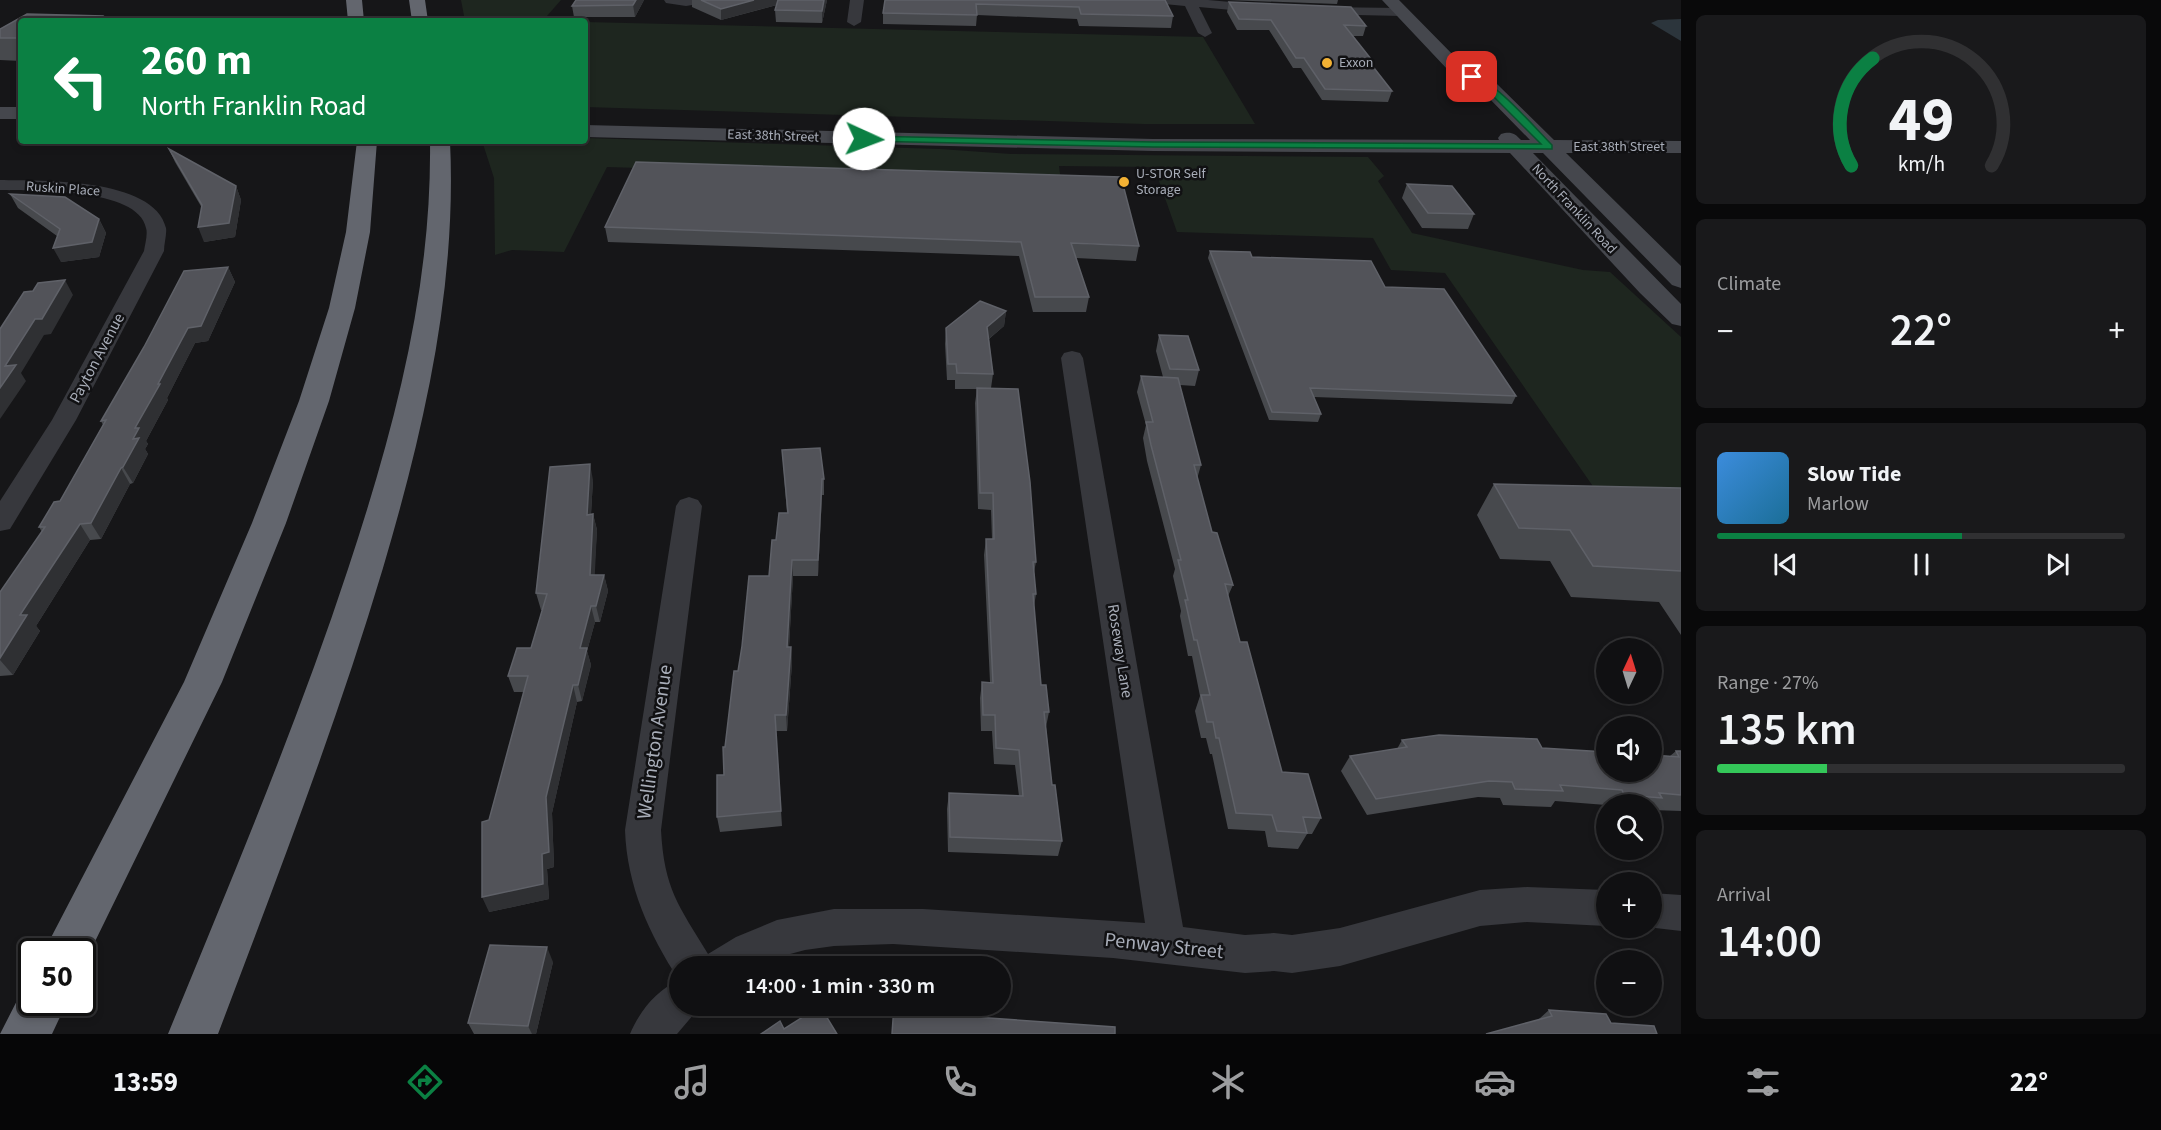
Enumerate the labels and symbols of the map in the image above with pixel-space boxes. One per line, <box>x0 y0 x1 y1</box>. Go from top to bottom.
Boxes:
pin <box>1446 51 1497 102</box>
place label: Exxon <box>1339 53 1373 73</box>
marker: Exxon <box>1320 56 1334 70</box>
position arrow <box>832 107 896 171</box>
street label: East 38th Street <box>727 124 819 148</box>
street label: East 38th Street <box>1573 137 1665 157</box>
street label: North Franklin Road <box>1527 159 1621 259</box>
place label: U-STOR Self Storage <box>1136 164 1207 200</box>
marker: U-STOR Self Storage <box>1117 175 1131 189</box>
street label: Ruskin Place <box>25 176 101 202</box>
street label: Payton Avenue <box>64 309 130 407</box>
street label: Roseway Lane <box>1102 602 1138 700</box>
north arrow <box>1596 638 1662 704</box>
street label: Wellington Avenue <box>630 663 680 821</box>
street label: Penway Street <box>1103 926 1225 966</box>
speed limit sign: 50 <box>18 938 96 1016</box>

